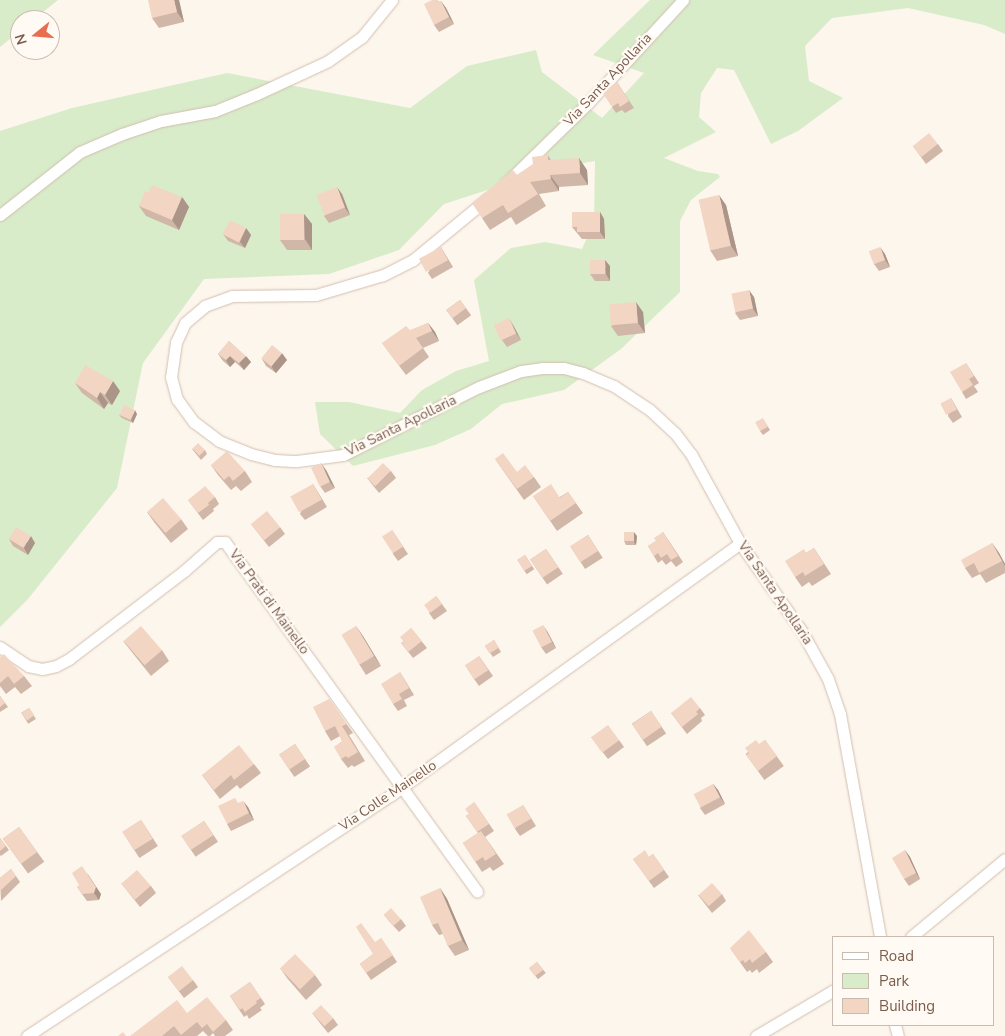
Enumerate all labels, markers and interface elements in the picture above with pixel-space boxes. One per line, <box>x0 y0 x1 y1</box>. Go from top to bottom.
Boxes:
north arrow <box>10 10 60 60</box>
street label: Via Santa Apollaria <box>560 30 656 130</box>
text: N <box>11 31 32 47</box>
street label: Via Santa Apollaria <box>343 392 459 460</box>
street label: Via Santa Apollaria <box>734 538 816 648</box>
street label: Via Prati di Mainello <box>225 546 313 658</box>
street label: Via Colle Mainello <box>336 757 440 835</box>
legend <box>832 936 995 1026</box>
text: Road <box>879 946 914 966</box>
text: Park <box>879 971 909 991</box>
text: Building <box>879 996 935 1016</box>

